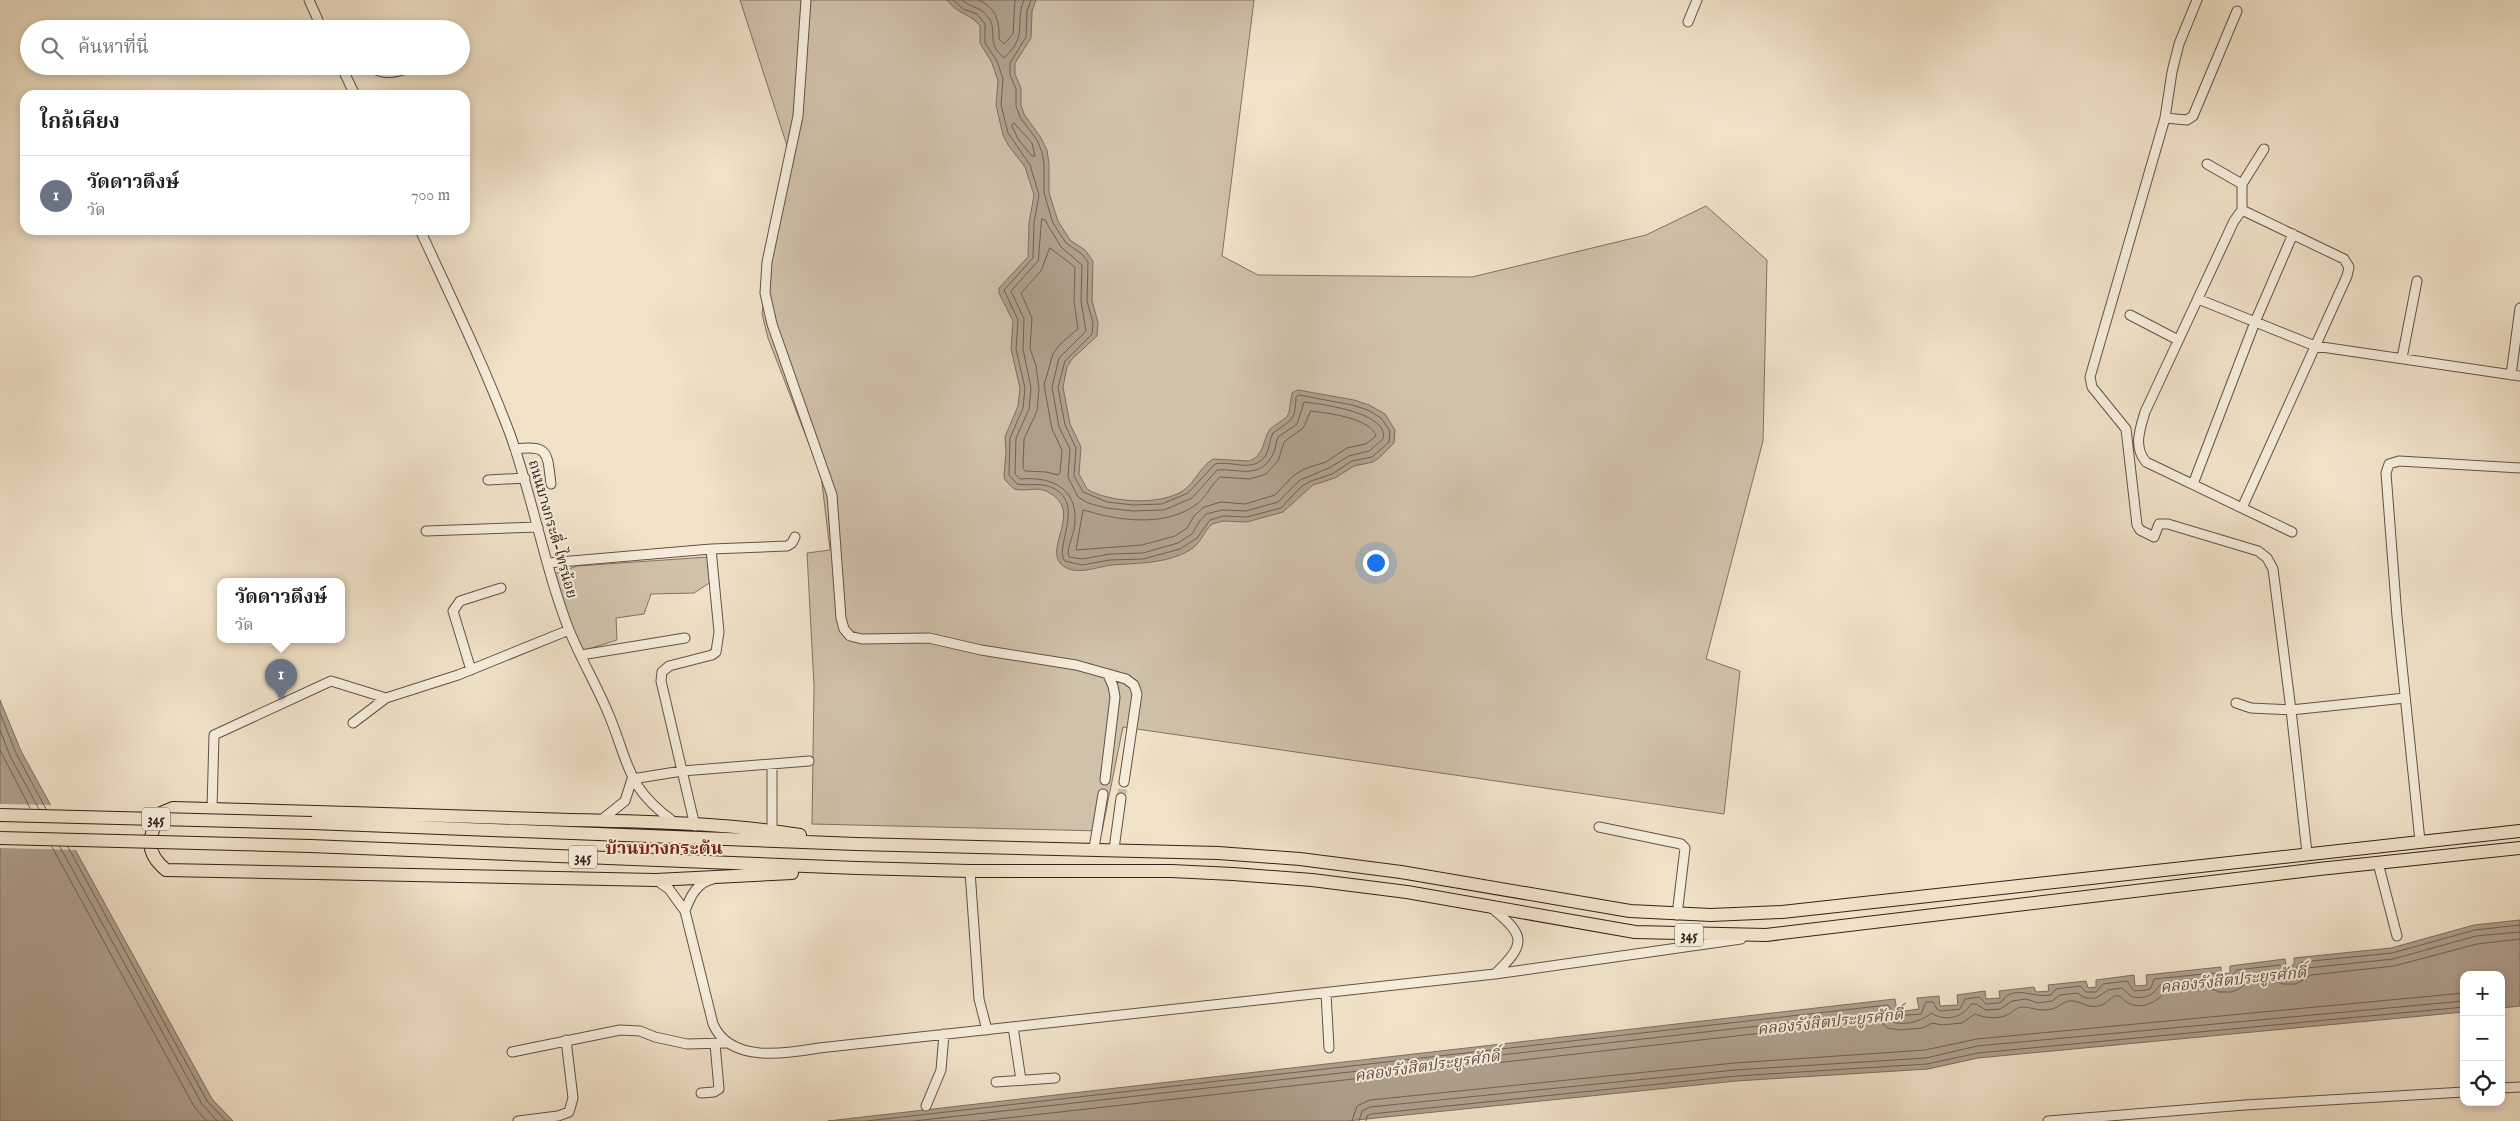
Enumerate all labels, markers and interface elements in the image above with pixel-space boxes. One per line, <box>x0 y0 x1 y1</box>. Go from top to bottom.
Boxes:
search box <box>20 20 470 75</box>
icon: search <box>38 34 66 62</box>
text: ค้นหาที่นี่ <box>78 36 149 60</box>
text: ใกล้เคียง <box>40 109 120 136</box>
text: วัดดาวดึงษ์ <box>87 171 179 195</box>
text: 1 <box>53 186 59 206</box>
text: 700 m <box>411 186 450 206</box>
text: วัด <box>87 201 106 221</box>
street label: ถนนบางกระดี่-ไทรน้อย <box>524 457 583 601</box>
your location <box>1363 550 1389 576</box>
popup <box>217 578 345 643</box>
text: วัดดาวดึงษ์ <box>235 586 327 610</box>
text: วัด <box>235 616 253 636</box>
pin: 1 <box>265 659 297 700</box>
road number: 345 <box>142 808 170 831</box>
district label: บ้านบางกระต้น <box>605 838 723 861</box>
road number: 345 <box>569 846 597 869</box>
road number: 345 <box>1675 924 1703 946</box>
water label: คลองรังสิตประยูรศักดิ์ <box>2159 960 2312 999</box>
map controls <box>2460 971 2505 1106</box>
button: + <box>2460 971 2505 1016</box>
water label: คลองรังสิตประยูรศักดิ์ <box>1756 1002 1909 1041</box>
button: − <box>2460 1016 2505 1061</box>
water label: คลองรังสิตประยูรศักดิ์ <box>1353 1043 1506 1087</box>
button: locate <box>2460 1061 2505 1106</box>

